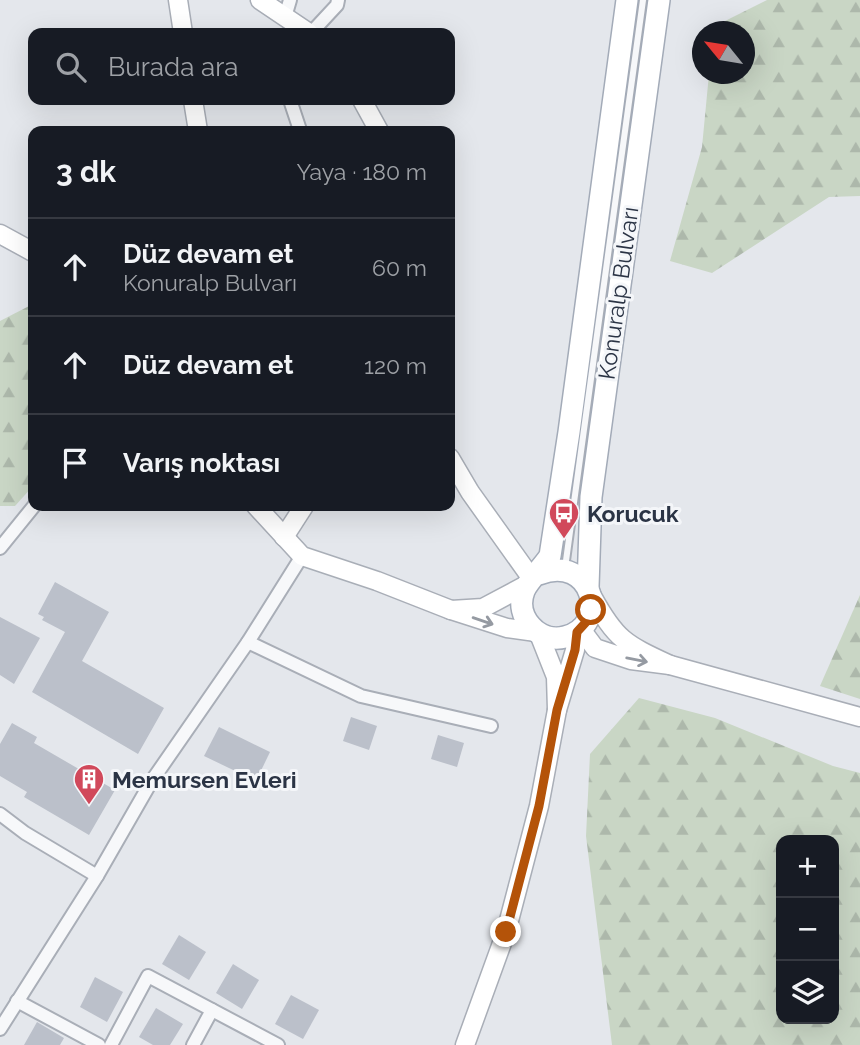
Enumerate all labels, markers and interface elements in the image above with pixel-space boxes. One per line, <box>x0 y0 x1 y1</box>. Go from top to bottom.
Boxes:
north arrow <box>692 21 755 84</box>
search box <box>28 28 455 105</box>
icon: search <box>52 48 90 86</box>
text: Burada ara <box>108 52 238 82</box>
text: 3 dk <box>56 154 116 189</box>
text: Yaya · 180 m <box>297 158 427 185</box>
street label: Konuralp Bulvarı <box>593 205 643 381</box>
text: Düz devam et <box>123 239 293 269</box>
icon: ahead <box>56 248 94 286</box>
text: 60 m <box>372 254 427 281</box>
text: Konuralp Bulvarı <box>123 269 297 296</box>
icon: ahead <box>56 346 94 384</box>
text: Düz devam et <box>123 350 293 380</box>
text: 120 m <box>364 352 427 379</box>
icon: arrive <box>56 444 94 482</box>
text: Varış noktası <box>123 448 280 478</box>
bus stop icon: Korucuk <box>547 496 581 540</box>
place label: Korucuk <box>587 500 679 527</box>
route start <box>575 594 606 625</box>
one-way arrow <box>472 616 494 628</box>
one-way arrow <box>625 654 648 668</box>
building icon: Memursen Evleri <box>72 762 106 806</box>
place label: Memursen Evleri <box>112 766 297 793</box>
map controls <box>776 835 839 1024</box>
button: + <box>776 835 839 898</box>
button: − <box>776 898 839 961</box>
route end <box>490 916 521 947</box>
button: layers <box>776 961 839 1024</box>

